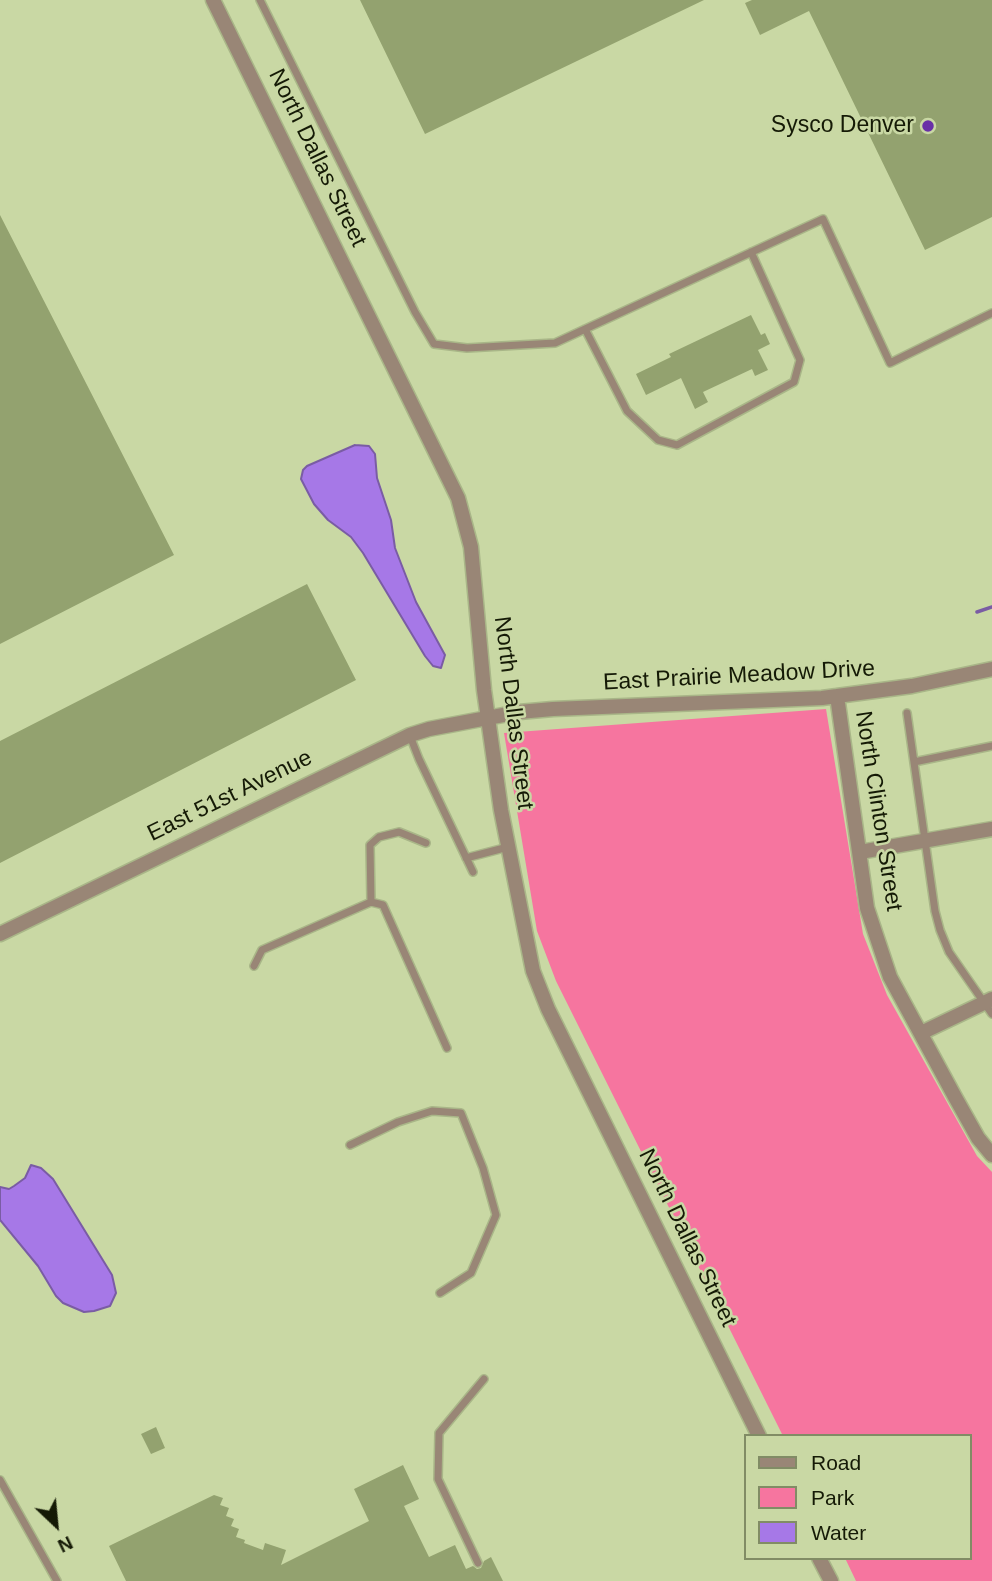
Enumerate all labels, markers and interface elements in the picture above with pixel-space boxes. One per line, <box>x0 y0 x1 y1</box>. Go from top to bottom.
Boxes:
street label: North Dallas Street <box>262 65 372 251</box>
place label: Sysco Denver <box>771 112 914 140</box>
marker: Sysco Denver <box>920 118 936 134</box>
street label: North Dallas Street <box>487 615 539 811</box>
street label: East Prairie Meadow Drive <box>602 655 876 697</box>
street label: North Clinton Street <box>849 709 907 913</box>
street label: East 51st Avenue <box>143 744 317 848</box>
street label: North Dallas Street <box>632 1145 742 1331</box>
legend <box>744 1434 971 1560</box>
text: Road <box>811 1451 861 1474</box>
text: Park <box>811 1486 854 1509</box>
north arrow <box>21 1490 91 1560</box>
text: Water <box>811 1521 866 1544</box>
text: N <box>55 1532 76 1557</box>

